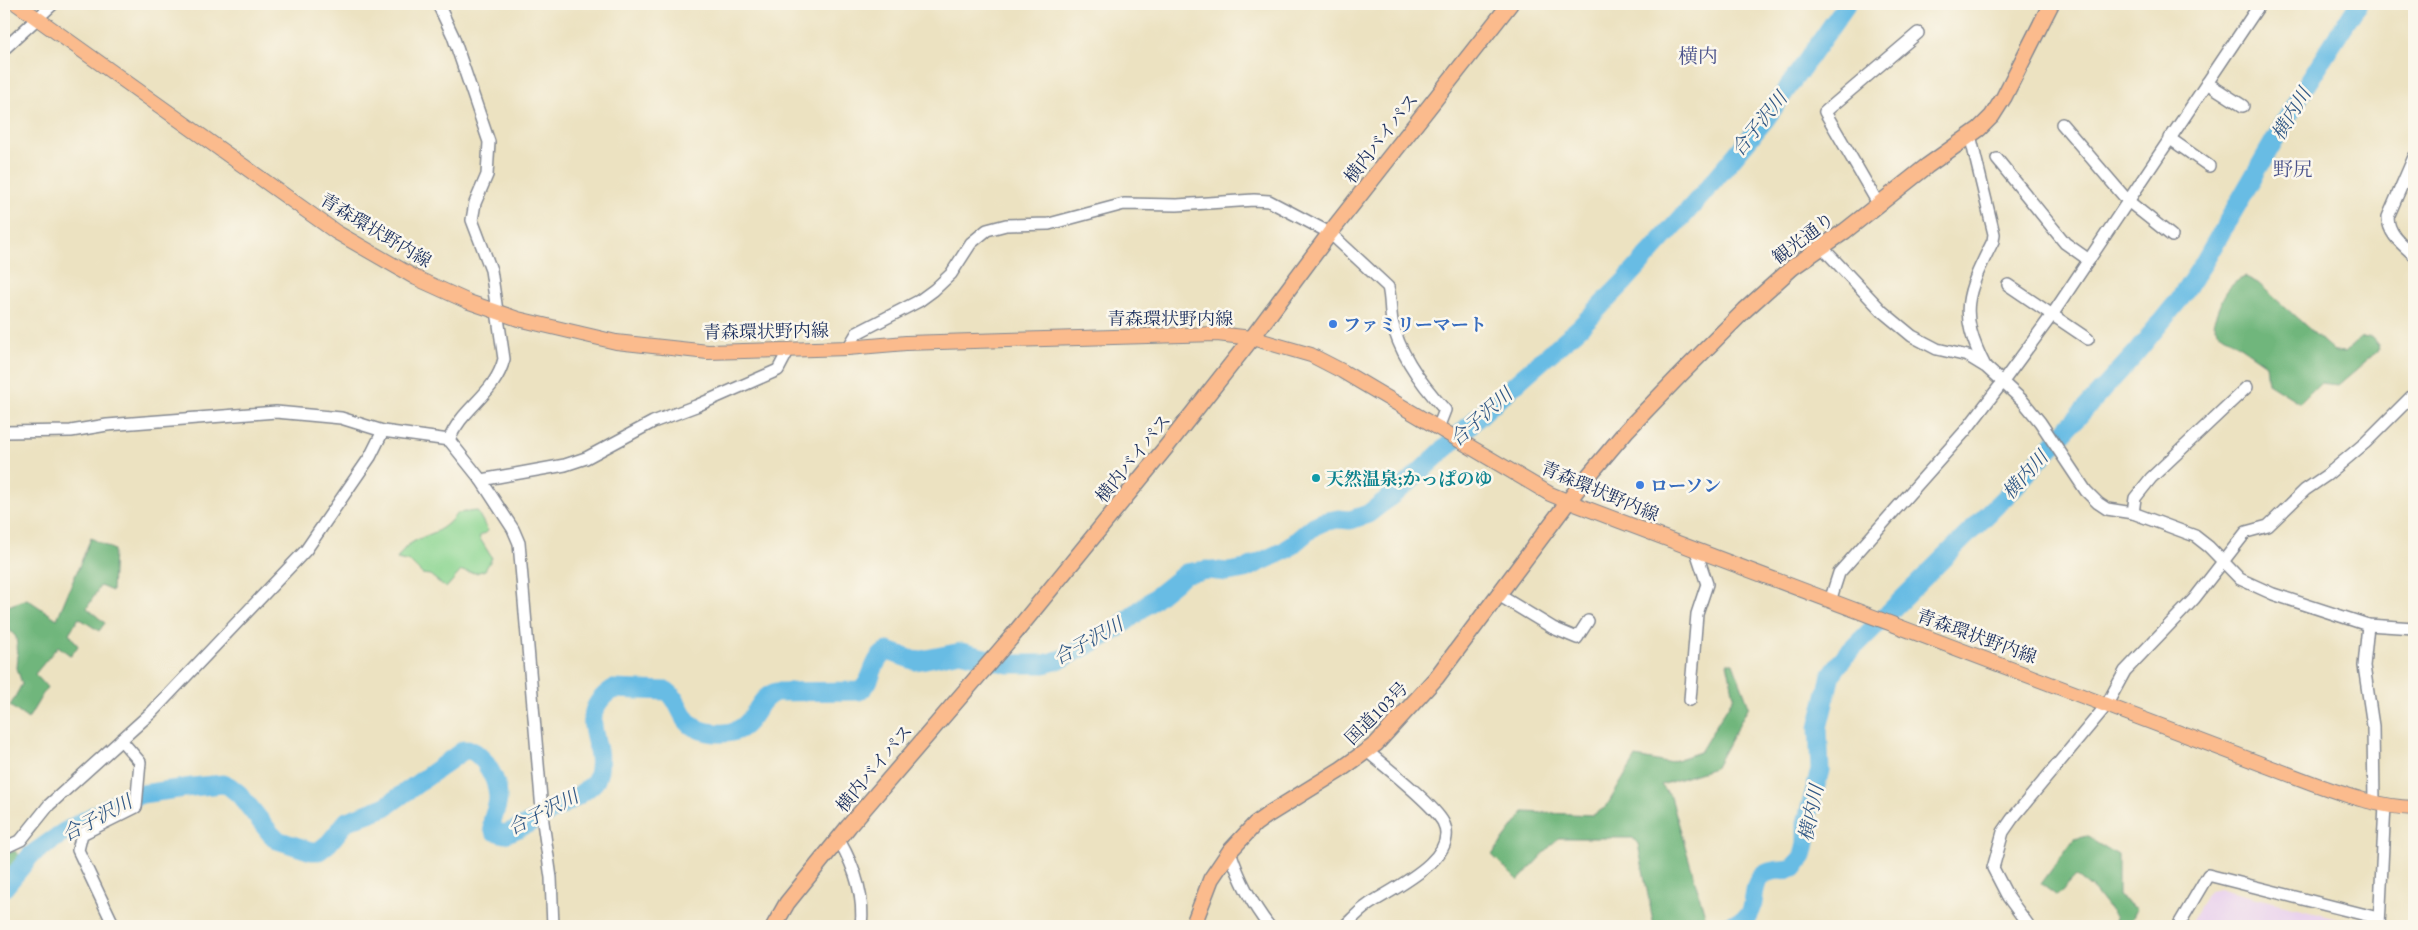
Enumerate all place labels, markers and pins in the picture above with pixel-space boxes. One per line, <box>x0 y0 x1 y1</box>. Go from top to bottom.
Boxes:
place label: ファミリーマート <box>1343 313 1487 336</box>
marker: ファミリーマート <box>1327 318 1339 330</box>
place label: 天然温泉;かっぱのゆ <box>1326 467 1492 490</box>
marker: 天然温泉;かっぱのゆ <box>1310 472 1322 484</box>
place label: ローソン <box>1650 474 1721 497</box>
marker: ローソン <box>1634 479 1646 491</box>

